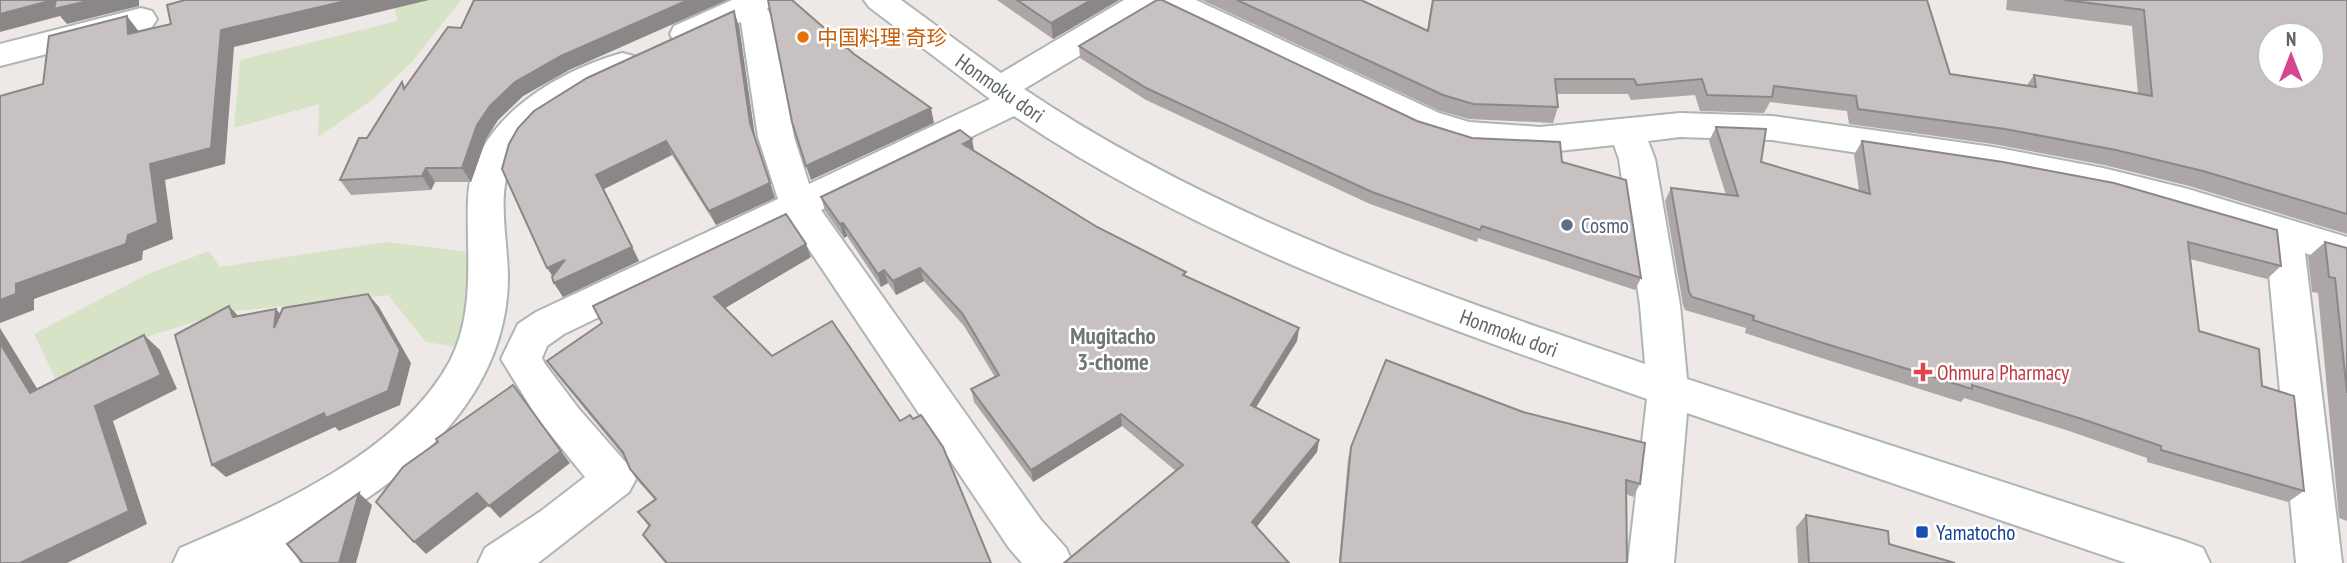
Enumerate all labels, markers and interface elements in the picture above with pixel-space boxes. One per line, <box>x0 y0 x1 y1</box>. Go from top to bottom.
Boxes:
north arrow <box>2256 21 2326 91</box>
place label: 中国料理 奇珍 <box>817 24 947 51</box>
text: N <box>2286 27 2296 51</box>
marker: 中国料理 奇珍 <box>795 29 811 45</box>
street label: Honmoku dori <box>950 48 1050 128</box>
place label: Cosmo <box>1581 212 1629 239</box>
marker: Cosmo <box>1559 217 1575 233</box>
street label: Honmoku dori <box>1456 303 1562 363</box>
district label: Mugitacho 3-chome <box>1070 321 1156 376</box>
place label: Ohmura Pharmacy <box>1937 359 2069 386</box>
marker: Ohmura Pharmacy <box>1915 364 1931 380</box>
place label: Yamatocho <box>1936 519 2015 546</box>
marker: Yamatocho <box>1914 524 1930 540</box>

